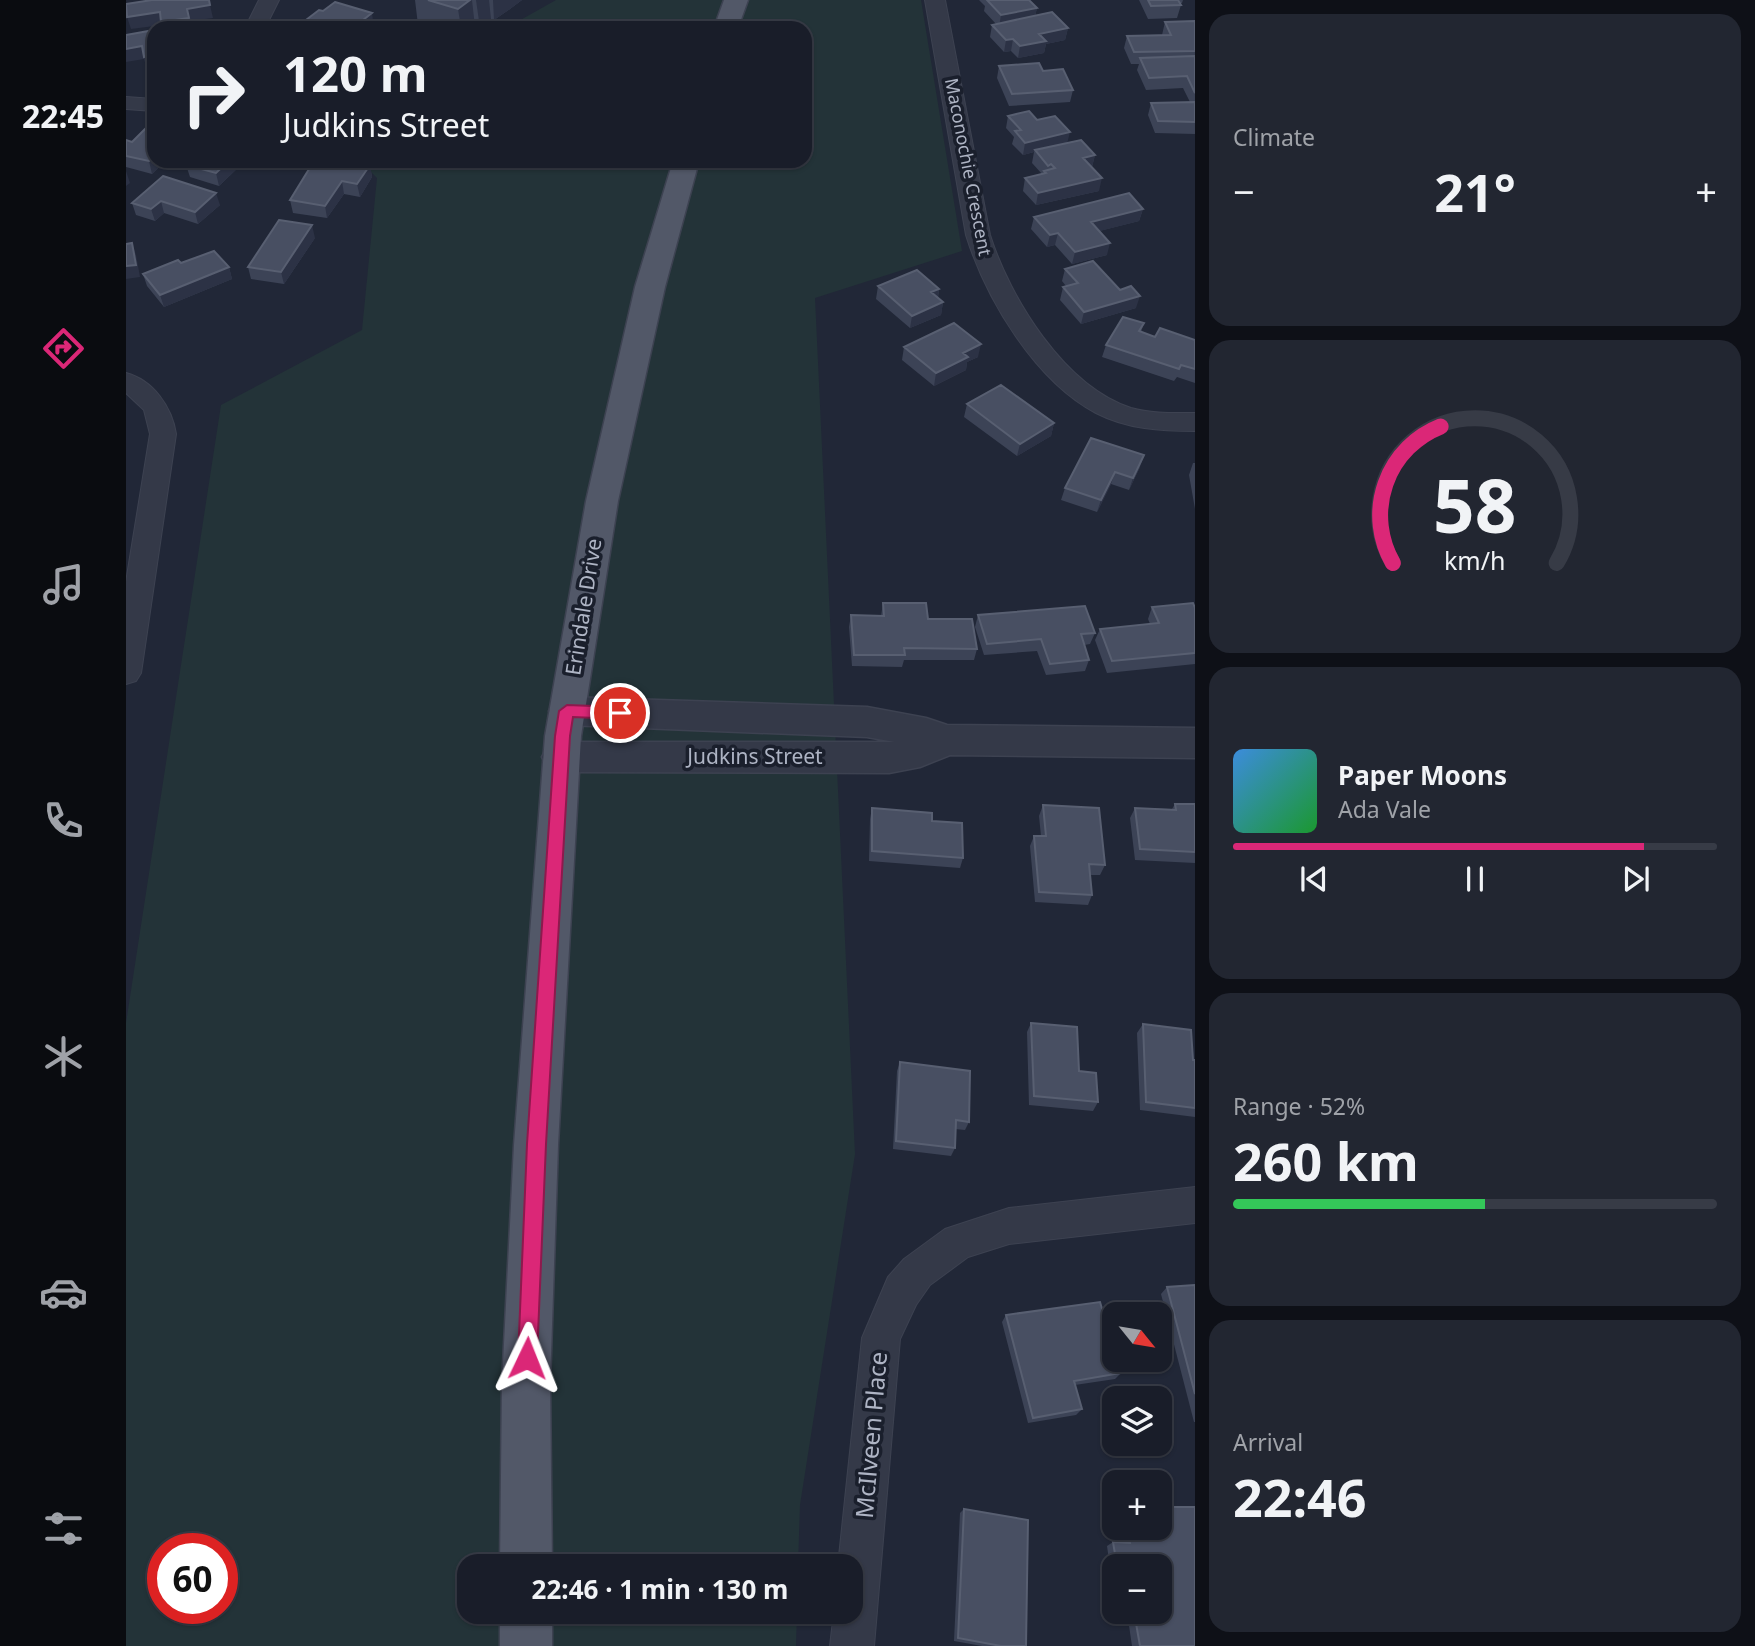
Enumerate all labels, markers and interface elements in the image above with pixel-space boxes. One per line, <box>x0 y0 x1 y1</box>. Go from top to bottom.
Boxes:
text: 120 m <box>283 40 428 106</box>
icon: right <box>168 49 259 140</box>
street label: Maconochie Crescent <box>940 76 998 258</box>
text: 22:45 <box>22 94 104 137</box>
text: Judkins Street <box>283 103 489 146</box>
text: Climate <box>1233 121 1315 153</box>
text: 21° <box>1434 156 1516 227</box>
text: − <box>1233 165 1255 217</box>
text: + <box>1695 165 1717 217</box>
icon: directions <box>39 324 88 373</box>
text: 58 <box>1433 455 1517 554</box>
street label: Erindale Drive <box>558 536 608 677</box>
text: km/h <box>1444 542 1506 576</box>
icon: music <box>39 560 88 609</box>
pin <box>590 683 650 743</box>
icon: arrive <box>601 694 639 732</box>
street label: Judkins Street <box>685 742 823 770</box>
text: Paper Moons <box>1338 757 1507 793</box>
text: Ada Vale <box>1338 793 1431 825</box>
icon: phone <box>39 796 88 845</box>
icon: previous <box>1295 860 1333 898</box>
icon: pause <box>1456 860 1494 898</box>
icon: next <box>1617 860 1655 898</box>
icon: climate <box>39 1032 88 1081</box>
text: Range · 52% <box>1233 1090 1365 1122</box>
text: 260 km <box>1233 1125 1419 1196</box>
icon: car <box>39 1268 88 1317</box>
north arrow <box>1102 1302 1172 1372</box>
map controls <box>1102 1302 1172 1624</box>
position arrow <box>490 1321 564 1395</box>
street label: McIlveen Place <box>847 1350 894 1520</box>
button: layers <box>1102 1386 1172 1456</box>
text: Arrival <box>1233 1426 1303 1458</box>
text: 22:46 <box>1233 1461 1367 1532</box>
button: + <box>1102 1470 1172 1540</box>
icon: filters <box>39 1504 88 1553</box>
speed limit sign: 60 <box>147 1533 238 1624</box>
button: − <box>1102 1554 1172 1624</box>
text: 22:46 · 1 min · 130 m <box>532 1571 788 1607</box>

